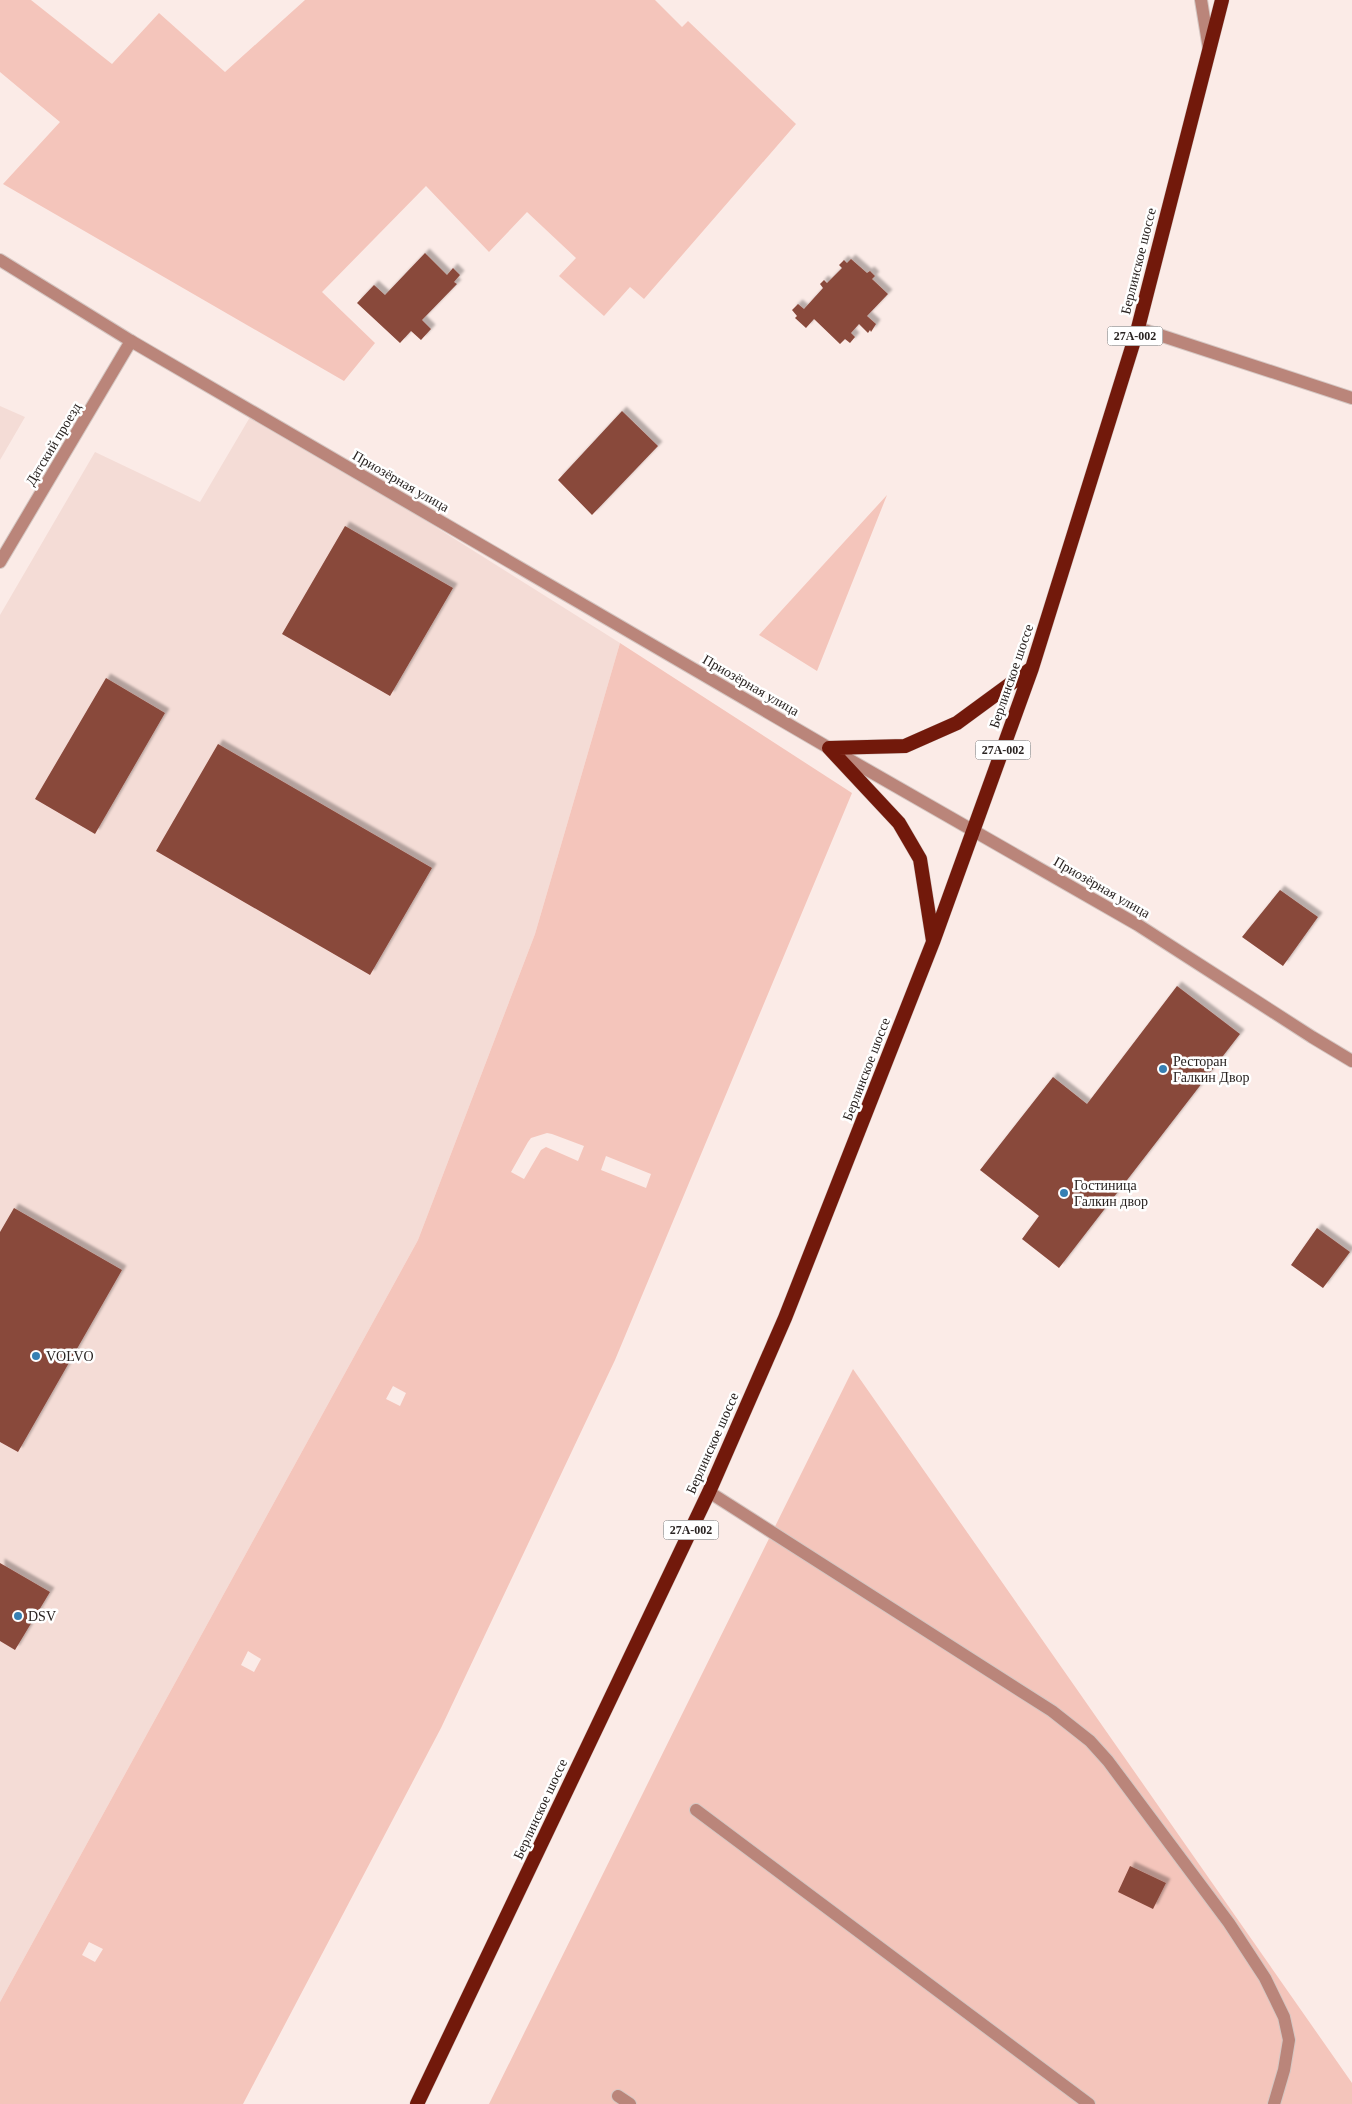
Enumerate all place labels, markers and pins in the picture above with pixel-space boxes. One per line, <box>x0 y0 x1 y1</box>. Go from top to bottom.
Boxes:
place label: Ресторан Галкин Двор <box>1173 1054 1249 1085</box>
marker: Ресторан Галкин Двор <box>1157 1063 1169 1075</box>
place label: Гостиница Галкин двор <box>1074 1178 1148 1209</box>
marker: Гостиница Галкин двор <box>1058 1187 1070 1199</box>
place label: VOLVO <box>46 1349 94 1364</box>
marker: VOLVO <box>30 1350 42 1362</box>
place label: DSV <box>28 1609 56 1624</box>
marker: DSV <box>12 1610 24 1622</box>

